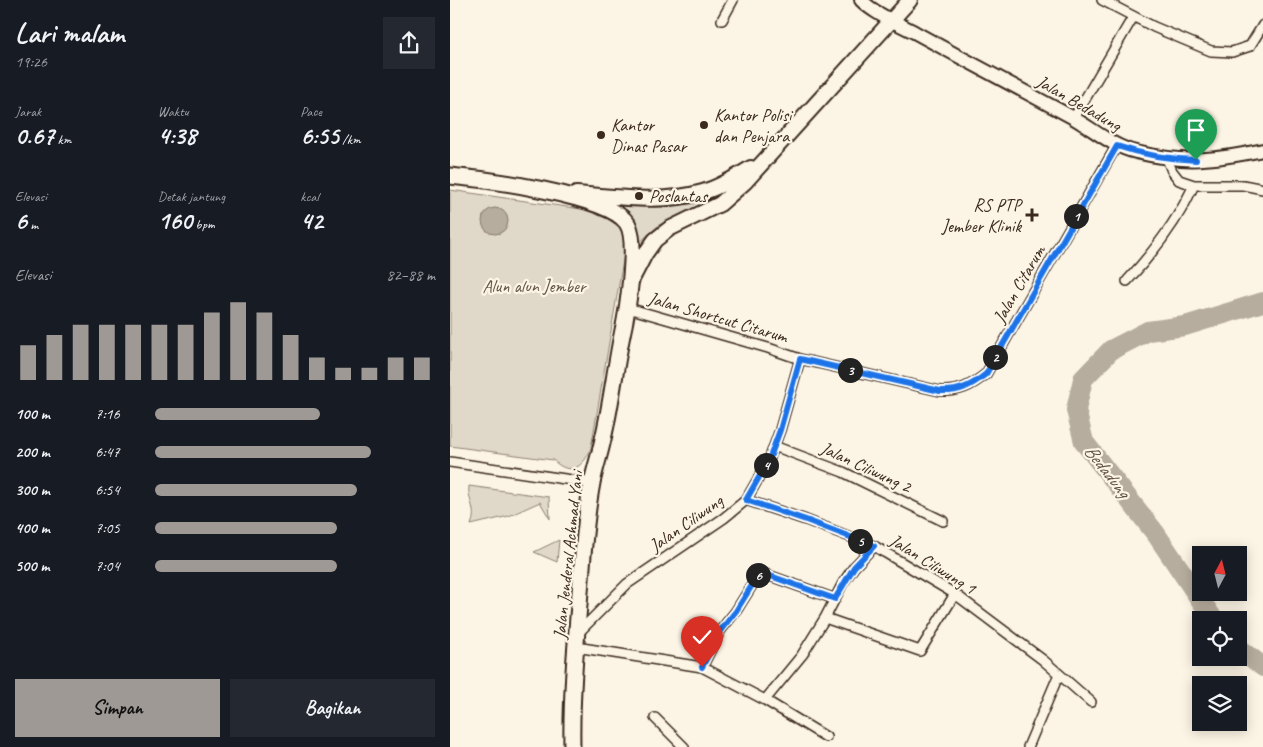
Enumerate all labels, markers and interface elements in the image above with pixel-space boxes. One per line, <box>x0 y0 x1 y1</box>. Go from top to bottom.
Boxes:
text: Lari malam <box>15 15 124 50</box>
button: share <box>383 17 435 69</box>
text: 19:26 <box>15 52 47 72</box>
street label: Jalan Bedadung <box>1032 69 1127 137</box>
text: Jarak <box>15 103 41 120</box>
text: Waktu <box>158 103 189 120</box>
text: Pace <box>300 103 322 120</box>
place label: Kantor Polisi dan Penjara <box>714 104 794 147</box>
pin <box>1175 109 1217 160</box>
place label: Kantor Dinas Pasar <box>611 114 689 157</box>
icon: arrive <box>1182 116 1210 144</box>
marker: Kantor Polisi dan Penjara <box>698 119 710 131</box>
text: 0.67 <box>15 120 54 152</box>
text: 4:38 <box>158 120 196 152</box>
text: 6:55 <box>300 120 339 152</box>
marker: Kantor Dinas Pasar <box>595 129 607 141</box>
text: km <box>54 131 71 148</box>
text: /km <box>339 131 360 148</box>
place label: Poslantas <box>649 185 709 207</box>
text: Elevasi <box>15 188 47 205</box>
text: Detak jantung <box>158 188 225 205</box>
text: kcal <box>300 188 319 205</box>
marker: Poslantas <box>633 190 645 202</box>
place label: RS PTP Jember Klinik <box>941 194 1023 237</box>
pin: 1 <box>1064 204 1088 228</box>
text: 6 <box>15 205 27 237</box>
text: 160 <box>158 205 192 237</box>
text: 42 <box>300 205 323 237</box>
marker: RS PTP Jember Klinik <box>1025 208 1039 222</box>
text: 1 <box>1073 208 1080 225</box>
text: m <box>27 216 38 233</box>
text: bpm <box>192 216 215 233</box>
street label: Jalan Citarum <box>987 240 1050 328</box>
text: Elevasi <box>15 265 52 285</box>
text: 82–88 m <box>386 265 435 285</box>
park label: Alun alun Jember <box>483 275 588 297</box>
street label: Jalan Shortcut Citarum <box>645 286 792 348</box>
pin: 2 <box>982 344 1008 370</box>
text: 2 <box>992 349 999 366</box>
pin: 3 <box>838 358 862 382</box>
text: 3 <box>847 362 854 379</box>
text: 100 m <box>15 404 50 424</box>
text: 7:16 <box>95 404 120 424</box>
street label: Jalan Ciliwung 2 <box>816 436 916 498</box>
water label: Bedadung <box>1079 440 1137 504</box>
text: 200 m <box>15 442 50 462</box>
text: 6:47 <box>95 442 120 462</box>
pin: 4 <box>754 452 778 478</box>
text: 4 <box>763 457 770 474</box>
street label: Jalan Jenderal Achmad Yani <box>548 467 588 641</box>
text: 300 m <box>15 480 50 500</box>
text: 6:54 <box>95 480 120 500</box>
street label: Jalan Ciliwung <box>644 489 728 557</box>
text: 400 m <box>15 518 50 538</box>
text: 7:05 <box>95 518 120 538</box>
pin: 5 <box>848 528 872 554</box>
street label: Jalan Ciliwung 1 <box>885 528 981 600</box>
text: 5 <box>857 533 864 550</box>
north arrow <box>1192 546 1248 601</box>
map controls <box>1192 546 1247 731</box>
text: 500 m <box>15 556 49 576</box>
text: 7:04 <box>95 556 120 576</box>
pin: 6 <box>746 562 770 588</box>
text: 6 <box>755 567 762 584</box>
button: locate <box>1192 611 1247 666</box>
pin <box>681 616 723 667</box>
icon: check <box>688 623 716 651</box>
button: layers <box>1192 676 1247 731</box>
button: Simpan <box>15 679 220 737</box>
button: Bagikan <box>230 679 435 737</box>

